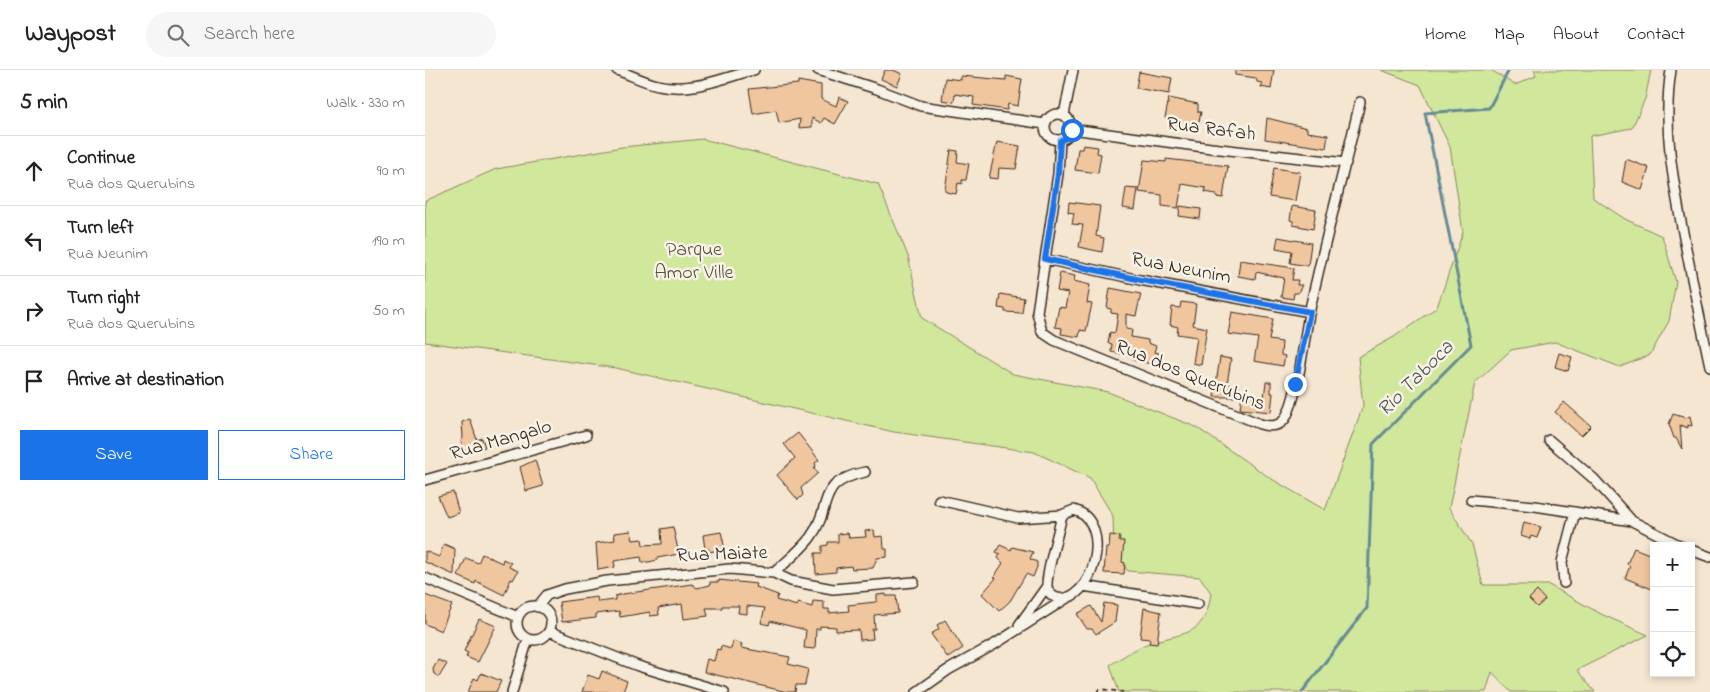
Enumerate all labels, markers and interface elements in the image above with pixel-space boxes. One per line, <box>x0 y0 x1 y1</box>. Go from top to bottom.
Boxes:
search box <box>146 12 496 57</box>
text: Waypost <box>25 17 116 52</box>
icon: search <box>164 21 192 49</box>
text: Search here <box>204 21 295 48</box>
text: Home <box>1425 22 1466 48</box>
text: Map <box>1494 22 1525 48</box>
text: About <box>1553 22 1599 48</box>
text: Contact <box>1627 22 1685 48</box>
text: 5 min <box>20 88 68 118</box>
text: Walk · 330 m <box>326 91 405 115</box>
street label: Rua Rafah <box>1165 110 1257 150</box>
route start <box>1061 119 1084 142</box>
text: Continue <box>67 145 135 172</box>
icon: ahead <box>20 157 48 185</box>
text: 90 m <box>377 159 405 183</box>
text: Rua dos Querubins <box>67 172 195 196</box>
text: Turn left <box>67 215 134 242</box>
icon: left <box>20 227 48 255</box>
text: 190 m <box>372 229 405 253</box>
park label: Parque Amor Ville <box>654 236 734 288</box>
text: Rua Neunim <box>67 242 148 266</box>
street label: Rua Neunim <box>1129 245 1233 293</box>
text: Turn right <box>67 285 140 312</box>
icon: right <box>20 297 48 325</box>
text: 50 m <box>373 299 405 323</box>
text: Rua dos Querubins <box>67 312 195 336</box>
street label: Rua dos Querubins <box>1110 333 1270 419</box>
water label: Rio Taboca <box>1371 333 1462 424</box>
icon: arrive <box>20 367 48 395</box>
text: Arrive at destination <box>67 367 224 394</box>
route end <box>1284 373 1307 396</box>
street label: Rua Mangalo <box>447 413 556 470</box>
button: Save <box>20 430 208 480</box>
button: Share <box>218 430 405 480</box>
street label: Rua Maiate <box>676 539 768 571</box>
map controls <box>1650 542 1695 677</box>
button: + <box>1650 542 1695 587</box>
button: − <box>1650 587 1695 632</box>
button: locate <box>1650 632 1695 677</box>

